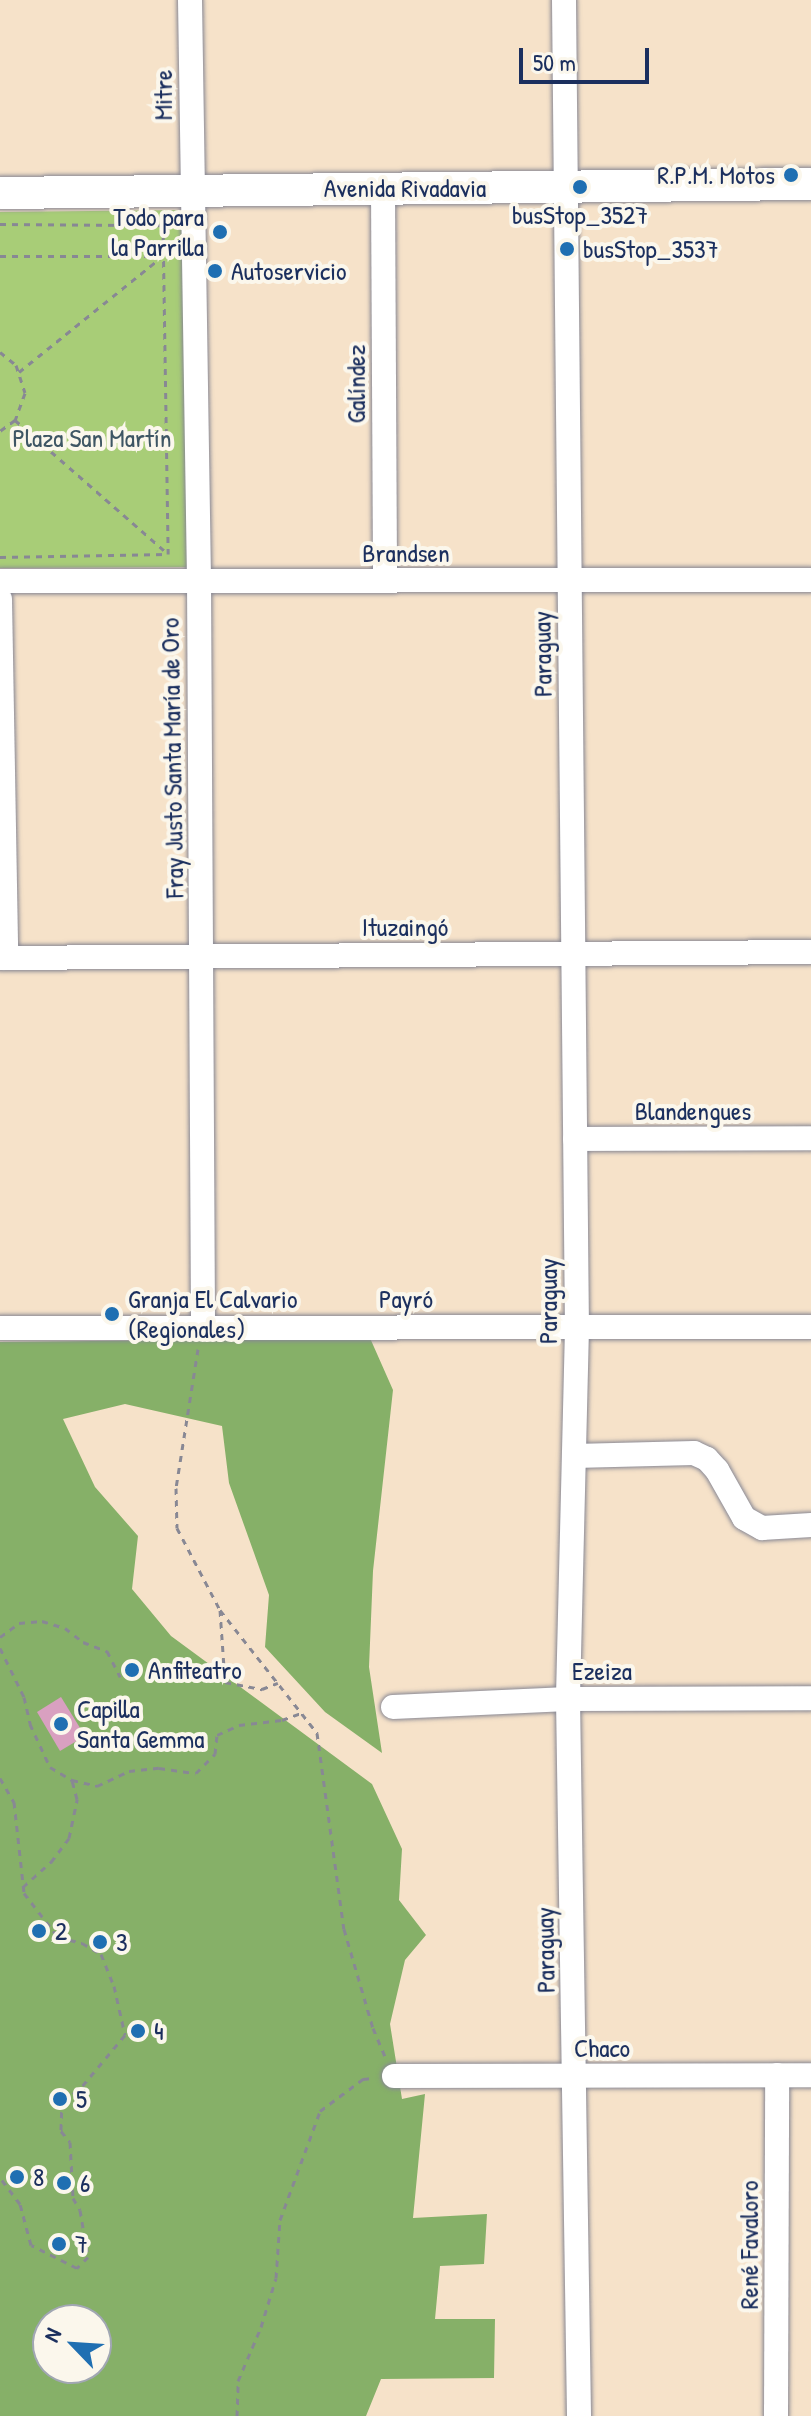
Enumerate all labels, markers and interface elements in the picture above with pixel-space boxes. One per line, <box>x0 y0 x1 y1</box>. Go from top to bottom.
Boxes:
scale bar <box>523 32 653 82</box>
text: 50 m <box>533 46 576 78</box>
street label: Mitre <box>147 70 179 120</box>
place label: R.P.M. Motos <box>657 159 775 191</box>
marker: R.P.M. Motos <box>782 166 800 184</box>
street label: Avenida Rivadavia <box>324 172 486 204</box>
marker: busStop_3527 <box>571 178 589 196</box>
place label: busStop_3527 <box>512 199 648 231</box>
place label: Todo para la Parrilla <box>111 201 204 262</box>
marker: Todo para la Parrilla <box>211 223 229 241</box>
place label: busStop_3537 <box>583 233 719 265</box>
marker: busStop_3537 <box>558 240 576 258</box>
place label: Autoservicio <box>231 255 346 287</box>
marker: Autoservicio <box>206 262 224 280</box>
street label: Galíndez <box>340 345 372 423</box>
park label: Plaza San Martín <box>13 422 171 454</box>
street label: Brandsen <box>362 537 450 569</box>
street label: Paraguay <box>526 611 558 697</box>
street label: Fray Justo Santa María de Oro <box>154 618 190 898</box>
street label: Ituzaingó <box>362 911 448 943</box>
street label: Blandengues <box>635 1095 751 1127</box>
street label: Paraguay <box>532 1258 564 1344</box>
place label: Granja El Calvario (Regionales) <box>128 1283 297 1344</box>
street label: Payró <box>379 1283 433 1315</box>
marker: Granja El Calvario (Regionales) <box>103 1305 121 1323</box>
place label: Anfiteatro <box>148 1654 242 1686</box>
street label: Ezeiza <box>572 1655 632 1687</box>
marker: Anfiteatro <box>123 1661 141 1679</box>
place label: Capilla Santa Gemma <box>77 1693 204 1754</box>
marker: Capilla Santa Gemma <box>52 1715 70 1733</box>
street label: Paraguay <box>529 1907 561 1993</box>
place label: 2 <box>55 1915 67 1947</box>
marker: 2 <box>30 1922 48 1940</box>
place label: 3 <box>116 1926 128 1958</box>
marker: 3 <box>91 1933 109 1951</box>
place label: 4 <box>154 2015 164 2047</box>
marker: 4 <box>129 2022 147 2040</box>
street label: Chaco <box>574 2032 630 2064</box>
place label: 5 <box>76 2083 87 2115</box>
marker: 5 <box>51 2090 69 2108</box>
place label: 8 <box>33 2161 44 2193</box>
place label: 6 <box>80 2167 90 2199</box>
marker: 8 <box>8 2168 26 2186</box>
marker: 6 <box>55 2174 73 2192</box>
street label: René Favaloro <box>733 2181 765 2309</box>
place label: 7 <box>75 2228 88 2260</box>
marker: 7 <box>50 2235 68 2253</box>
north arrow <box>32 2304 112 2384</box>
text: N <box>36 2323 68 2346</box>

